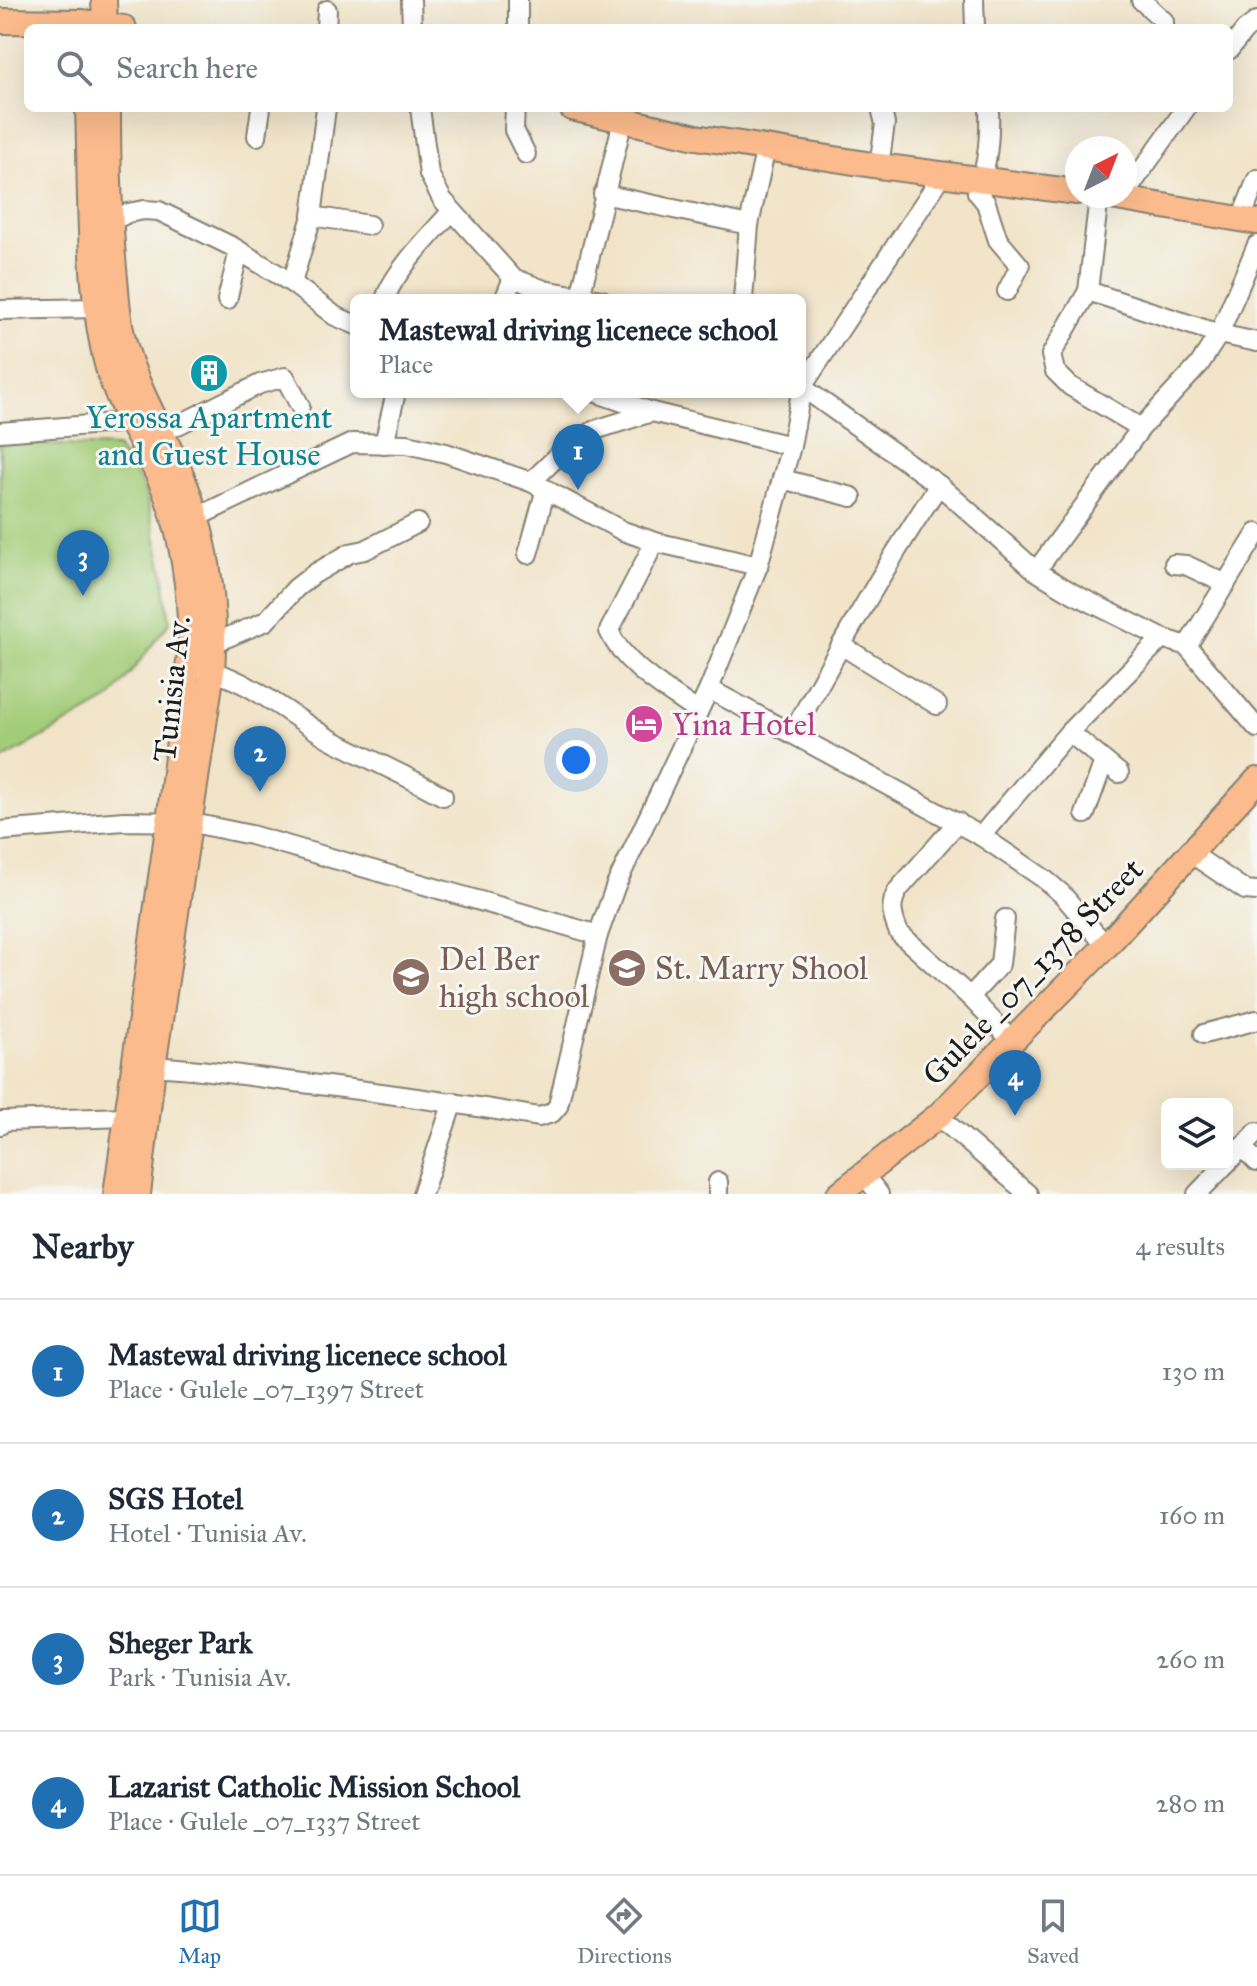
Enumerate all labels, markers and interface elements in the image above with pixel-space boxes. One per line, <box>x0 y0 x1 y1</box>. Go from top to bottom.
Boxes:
search box <box>24 24 1233 112</box>
icon: search <box>52 46 96 90</box>
text: Search here <box>116 50 258 86</box>
north arrow <box>1065 136 1137 208</box>
popup <box>350 294 806 398</box>
text: Mastewal driving licenece school <box>379 312 777 348</box>
text: Place <box>379 348 433 380</box>
building icon: Yerossa Apartment and Guest House <box>188 352 230 394</box>
place label: Yerossa Apartment and Guest House <box>86 398 332 474</box>
pin: 1 <box>552 424 604 490</box>
pin: 3 <box>57 530 109 596</box>
street label: Tunisia Av. <box>145 614 199 764</box>
hotel icon: Yina Hotel <box>623 703 665 745</box>
place label: Yina Hotel <box>672 705 816 744</box>
pin: 2 <box>234 726 286 792</box>
your location <box>556 740 596 780</box>
street label: Gulele _07_1378 Street <box>915 850 1151 1094</box>
place label: Del Ber high school <box>439 940 590 1016</box>
school or university icon: St. Marry Shool <box>606 947 648 989</box>
place label: St. Marry Shool <box>655 949 868 988</box>
school or university icon: Del Ber high school <box>390 956 432 998</box>
pin: 4 <box>989 1050 1041 1116</box>
map controls <box>1161 1098 1233 1170</box>
button: layers <box>1161 1098 1233 1170</box>
text: Nearby <box>32 1226 134 1267</box>
text: 4 results <box>1136 1230 1225 1262</box>
text: Mastewal driving licenece school <box>108 1337 507 1373</box>
text: 1 <box>53 1355 63 1387</box>
text: 130 m <box>1162 1355 1225 1387</box>
text: Place · Gulele _07_1397 Street <box>108 1373 424 1405</box>
text: SGS Hotel <box>108 1481 243 1517</box>
text: 2 <box>52 1499 64 1531</box>
text: 160 m <box>1159 1499 1225 1531</box>
text: Hotel · Tunisia Av. <box>108 1517 307 1549</box>
text: Sheger Park <box>108 1625 253 1661</box>
text: 3 <box>53 1643 63 1675</box>
text: 260 m <box>1156 1643 1225 1675</box>
text: Park · Tunisia Av. <box>108 1661 291 1693</box>
text: Lazarist Catholic Mission School <box>108 1769 520 1805</box>
text: 4 <box>51 1787 65 1819</box>
text: 280 m <box>1156 1787 1225 1819</box>
text: Place · Gulele _07_1337 Street <box>108 1805 420 1837</box>
tab: Map <box>178 1894 222 1969</box>
tab: Directions <box>577 1894 672 1969</box>
tab: Saved <box>1027 1894 1079 1969</box>

